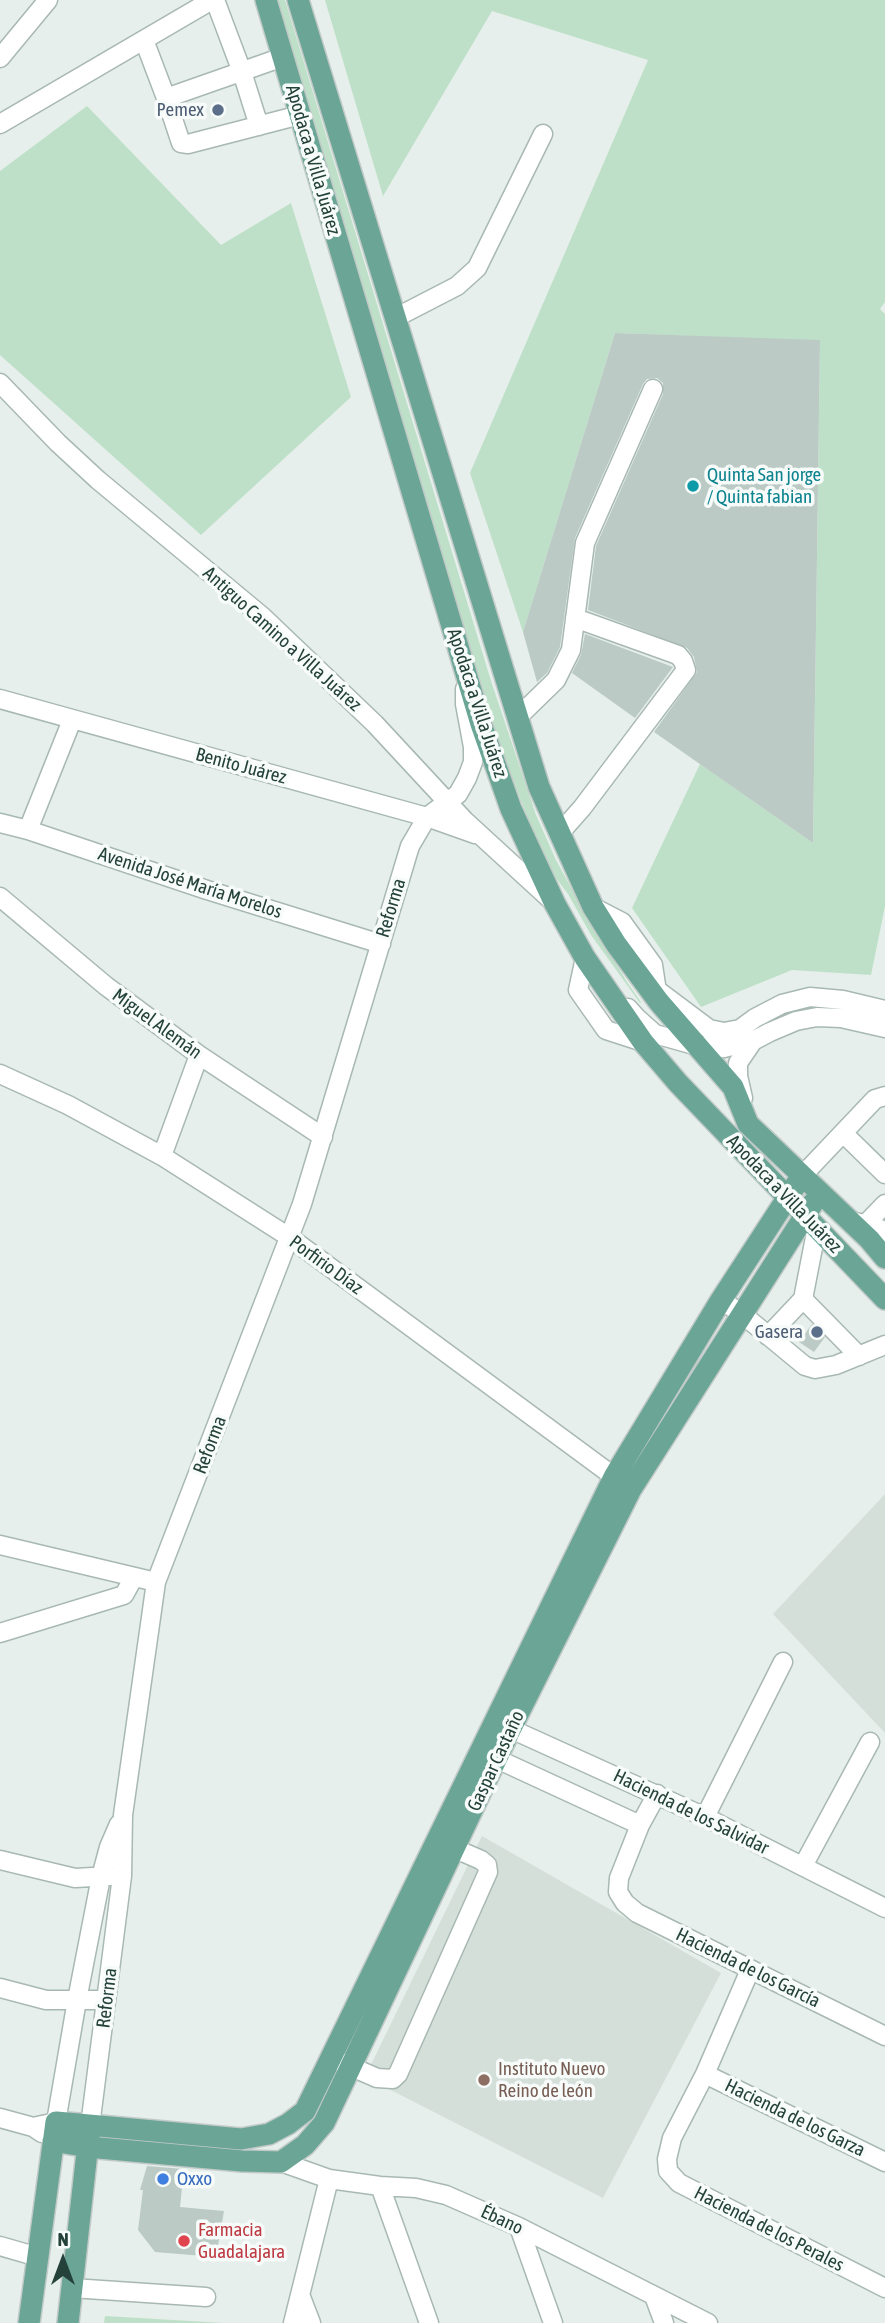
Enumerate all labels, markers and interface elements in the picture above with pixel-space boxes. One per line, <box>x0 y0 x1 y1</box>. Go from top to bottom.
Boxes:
street label: Apodaca a Villa Juárez <box>281 82 345 238</box>
place label: Pemex <box>156 99 204 121</box>
marker: Pemex <box>210 102 226 118</box>
place label: Quinta San jorge / Quinta fabian <box>707 464 821 508</box>
marker: Quinta San jorge / Quinta fabian <box>685 478 701 494</box>
street label: Antiguo Camino a Villa Juárez <box>198 562 366 716</box>
street label: Apodaca a Villa Juárez <box>442 626 512 780</box>
street label: Benito Juárez <box>193 743 289 789</box>
street label: Avenida José María Morelos <box>95 843 285 923</box>
street label: Reforma <box>371 876 411 940</box>
street label: Miguel Alemán <box>108 984 206 1064</box>
street label: Apodaca a Villa Juárez <box>722 1130 846 1258</box>
street label: Porfirio Díaz <box>285 1231 367 1299</box>
place label: Gasera <box>755 1321 803 1343</box>
marker: Gasera <box>809 1324 825 1340</box>
street label: Reforma <box>189 1413 231 1477</box>
street label: Gaspar Castaño <box>463 1707 529 1815</box>
street label: Hacienda de los Salvidar <box>610 1764 772 1860</box>
street label: Hacienda de los García <box>672 1923 824 2013</box>
street label: Reforma <box>92 1967 122 2029</box>
place label: Instituto Nuevo Reino de león <box>498 2058 605 2102</box>
marker: Instituto Nuevo Reino de león <box>476 2072 492 2088</box>
street label: Hacienda de los Garza <box>721 2074 869 2162</box>
place label: Oxxo <box>177 2168 212 2190</box>
marker: Oxxo <box>155 2171 171 2187</box>
street label: Hacienda de los Perales <box>690 2181 848 2277</box>
street label: Ébano <box>477 2200 527 2240</box>
place label: Farmacia Guadalajara <box>198 2219 285 2263</box>
north arrow <box>28 2225 98 2295</box>
text: N <box>57 2228 69 2250</box>
marker: Farmacia Guadalajara <box>176 2233 192 2249</box>

